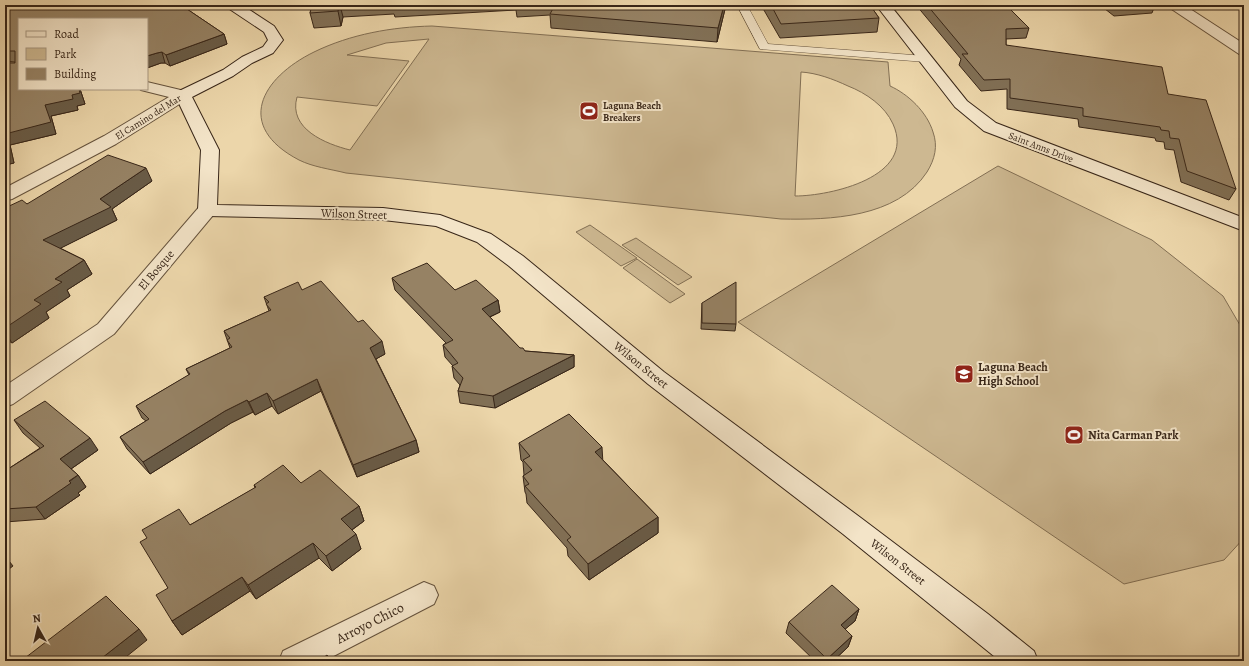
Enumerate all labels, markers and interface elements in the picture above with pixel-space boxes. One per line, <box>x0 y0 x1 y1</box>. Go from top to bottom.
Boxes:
legend <box>18 18 148 90</box>
text: Road <box>54 26 80 42</box>
text: Park <box>54 46 77 62</box>
text: Building <box>54 66 96 82</box>
street label: El Camino del Mar <box>112 91 184 143</box>
place label: Laguna Beach Breakers <box>603 99 662 124</box>
sports icon: Laguna Beach Breakers <box>578 100 600 122</box>
street label: Saint Anns Drive <box>1007 129 1076 166</box>
street label: Wilson Street <box>320 205 387 223</box>
street label: El Bosque <box>134 246 178 294</box>
street label: Wilson Street <box>609 337 672 392</box>
place label: Laguna Beach High School <box>978 359 1048 389</box>
school or university icon: Laguna Beach High School <box>953 363 975 385</box>
sports icon: Nita Carman Park <box>1063 424 1085 446</box>
place label: Nita Carman Park <box>1088 427 1179 443</box>
street label: Wilson Street <box>866 535 929 589</box>
street label: Arroyo Chico <box>332 598 407 649</box>
north arrow <box>18 608 58 648</box>
text: N <box>32 611 42 627</box>

